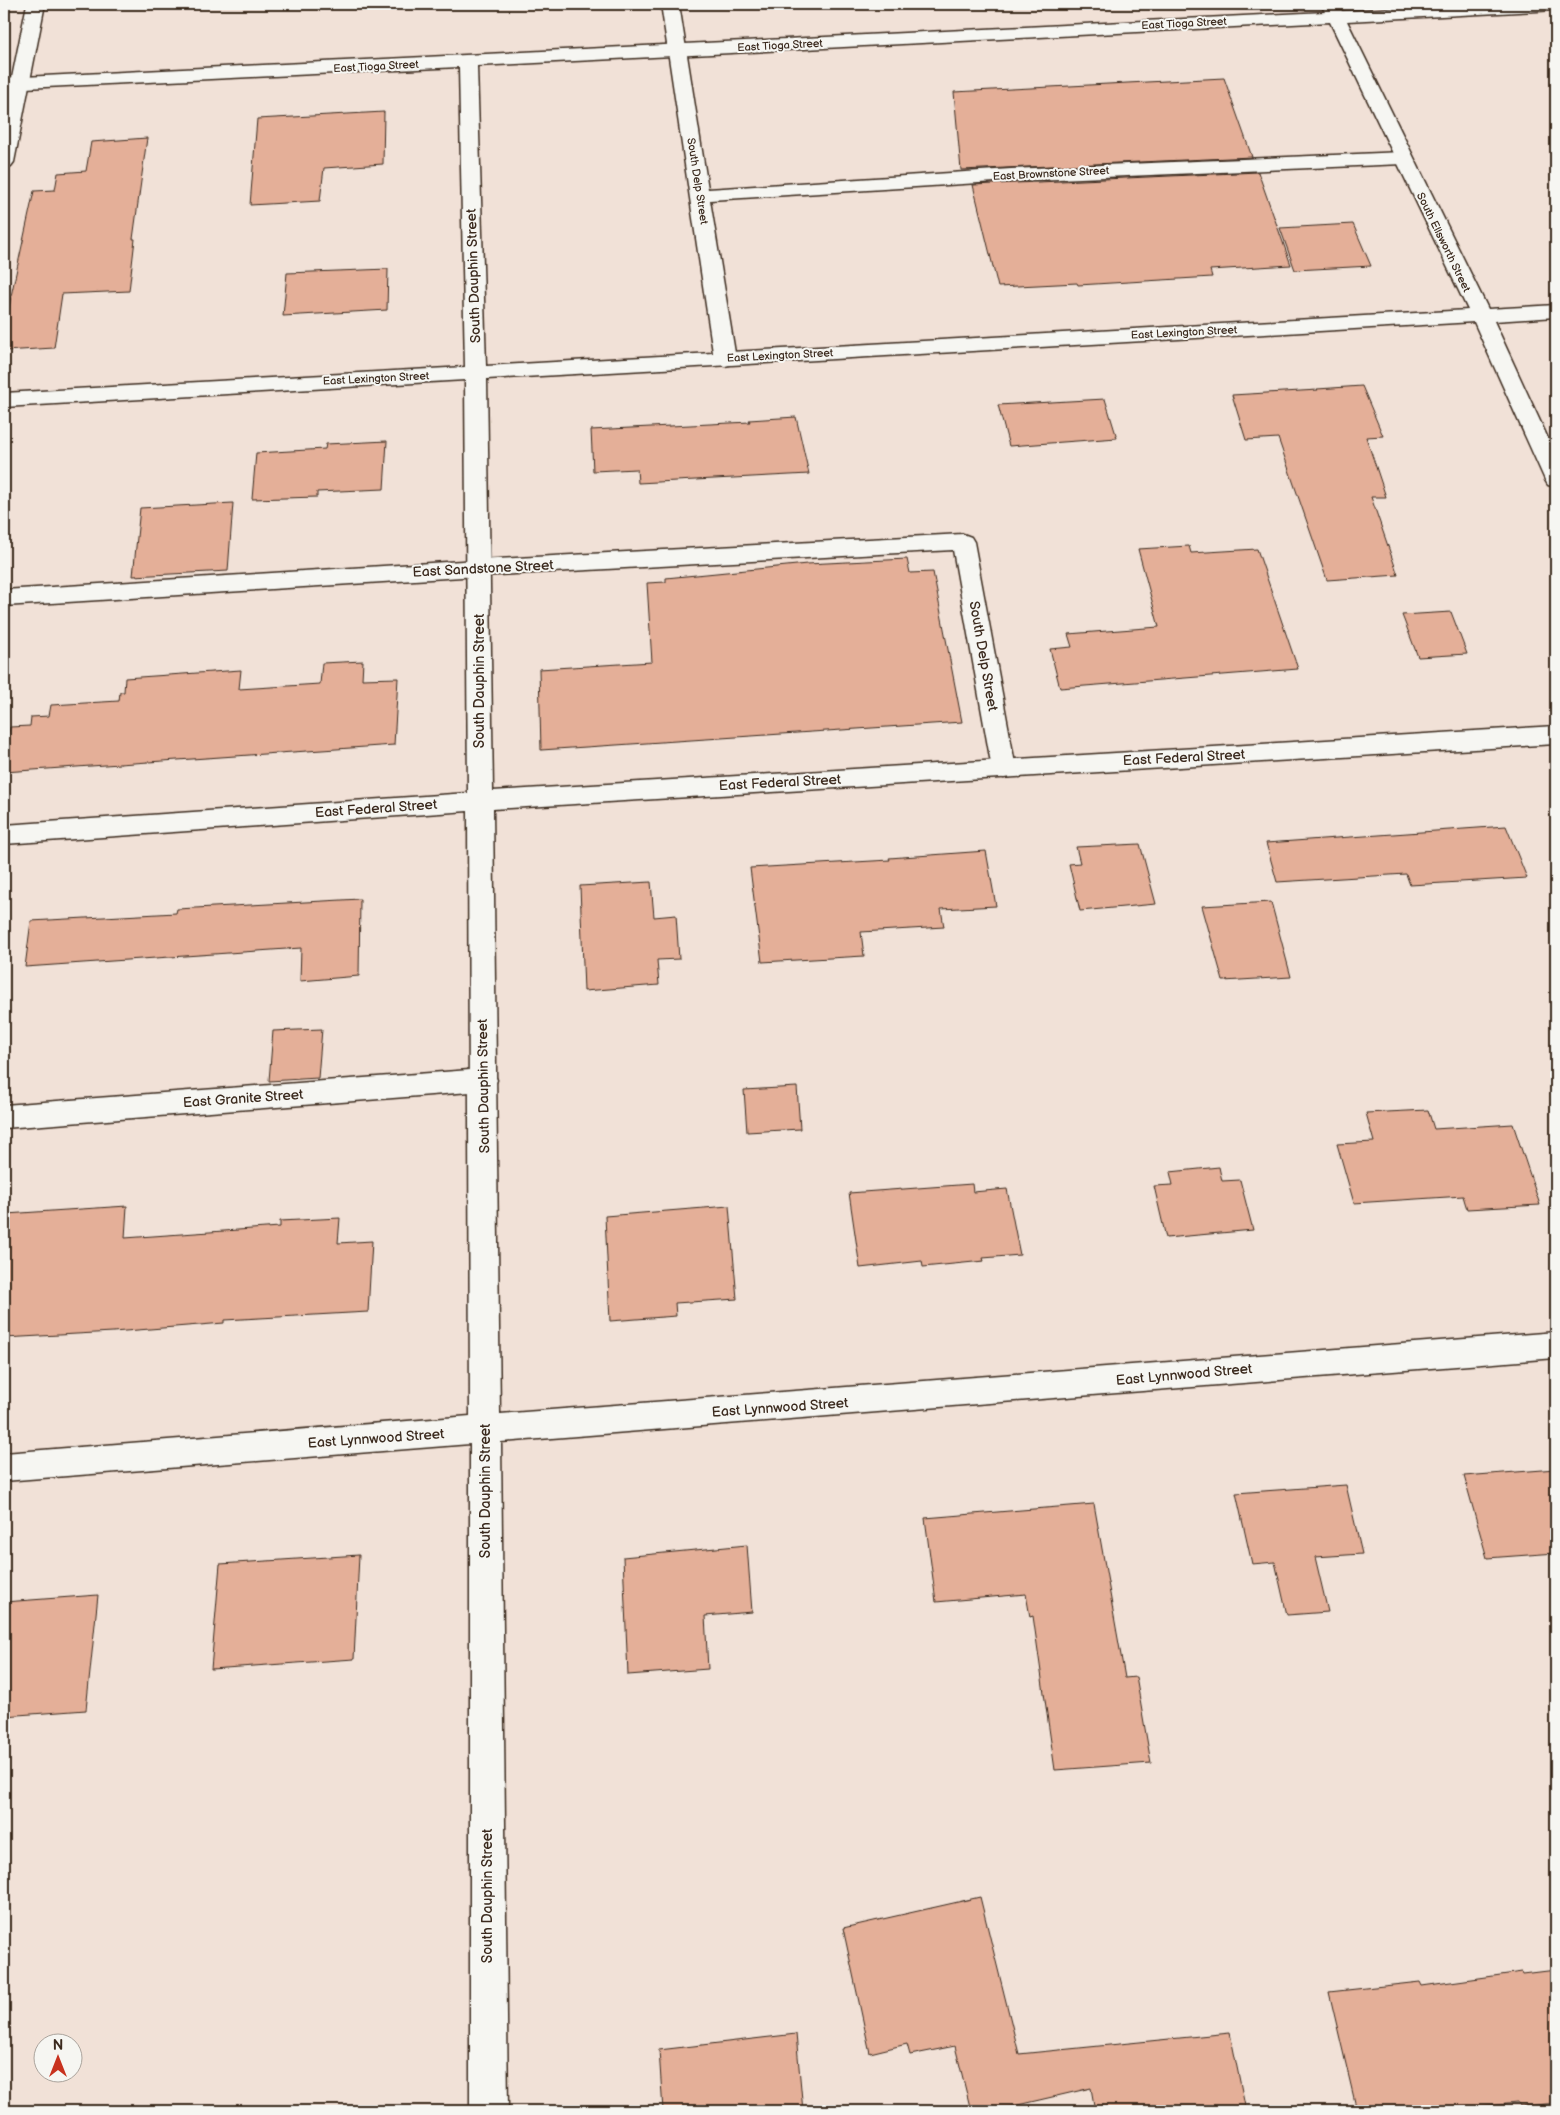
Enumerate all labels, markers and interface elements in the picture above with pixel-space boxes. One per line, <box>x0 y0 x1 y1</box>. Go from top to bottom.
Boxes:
street label: East Tioga Street <box>1141 15 1228 32</box>
street label: East Tioga Street <box>737 37 824 54</box>
street label: East Tioga Street <box>333 58 420 75</box>
street label: South Delp Street <box>684 137 711 226</box>
street label: East Brownstone Street <box>992 164 1110 183</box>
street label: South Ellsworth Street <box>1414 190 1474 295</box>
street label: South Dauphin Street <box>463 208 484 344</box>
street label: East Lexington Street <box>1131 323 1238 342</box>
street label: East Lexington Street <box>727 346 834 365</box>
street label: East Lexington Street <box>323 369 430 388</box>
street label: East Sandstone Street <box>412 556 555 581</box>
street label: South Delp Street <box>965 600 1002 713</box>
street label: South Dauphin Street <box>471 613 488 748</box>
street label: East Federal Street <box>1122 746 1246 769</box>
street label: East Federal Street <box>718 771 842 794</box>
street label: East Federal Street <box>314 796 438 821</box>
street label: South Dauphin Street <box>474 1018 493 1153</box>
street label: East Granite Street <box>182 1086 305 1111</box>
street label: East Lynnwood Street <box>1115 1360 1254 1389</box>
street label: East Lynnwood Street <box>711 1394 850 1421</box>
street label: South Dauphin Street <box>477 1423 494 1558</box>
street label: East Lynnwood Street <box>307 1425 446 1452</box>
street label: South Dauphin Street <box>479 1828 496 1963</box>
north arrow <box>32 2032 82 2082</box>
text: N <box>53 2037 63 2054</box>

